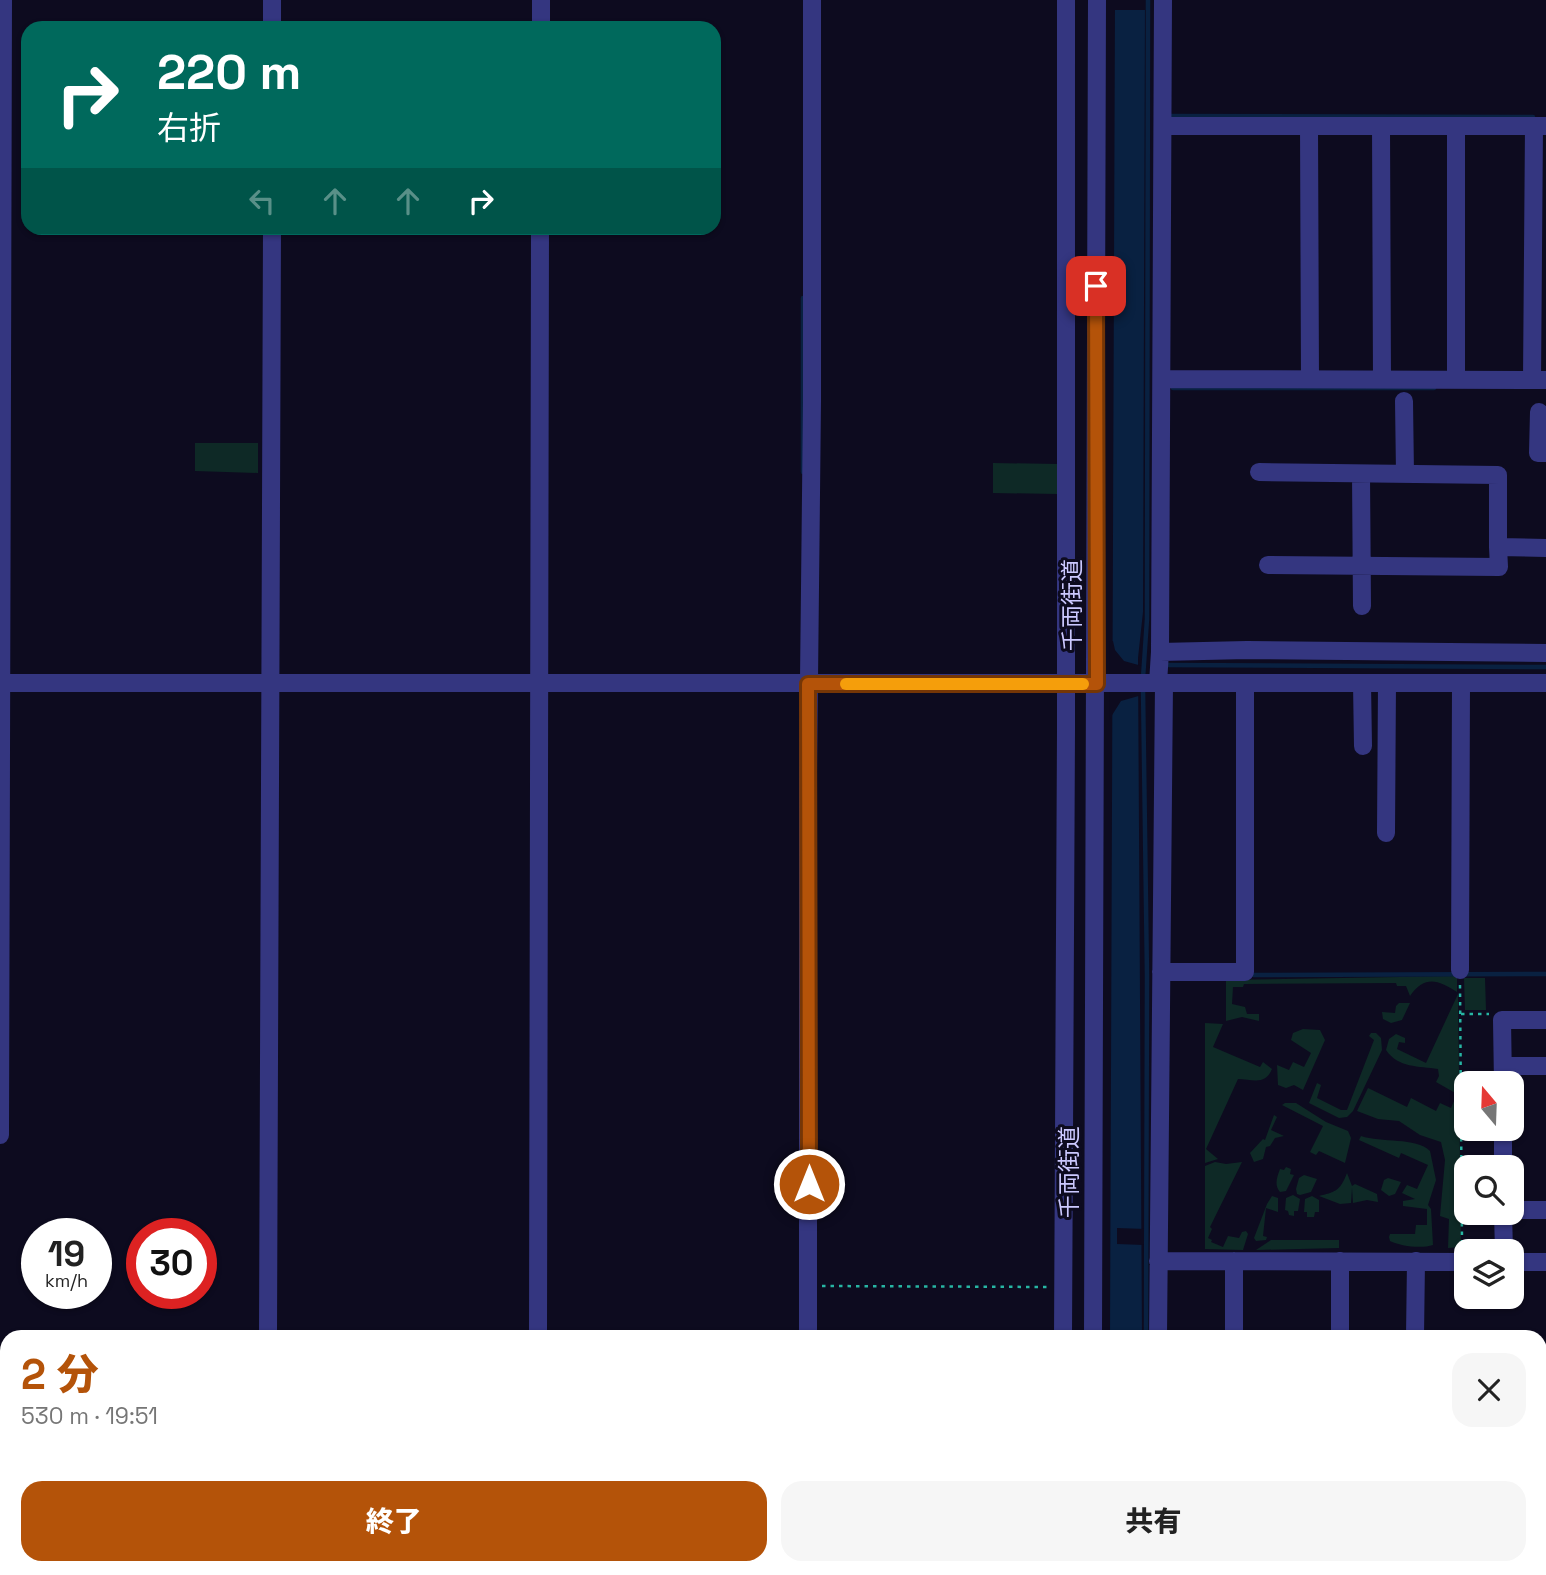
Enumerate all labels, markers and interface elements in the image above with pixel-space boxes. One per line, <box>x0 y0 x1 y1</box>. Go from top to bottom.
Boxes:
text: 220 m <box>157 41 301 103</box>
icon: right <box>42 49 133 140</box>
text: 右折 <box>157 108 221 148</box>
icon: left <box>243 182 281 220</box>
icon: ahead <box>316 182 354 220</box>
icon: ahead <box>389 182 427 220</box>
icon: right <box>462 182 500 220</box>
pin <box>1066 256 1126 316</box>
icon: arrive <box>1077 267 1115 305</box>
street label: 千両街道 <box>1057 559 1087 651</box>
north arrow <box>1454 1071 1524 1141</box>
map controls <box>1454 1071 1524 1309</box>
street label: 千両街道 <box>1054 1126 1084 1218</box>
position arrow <box>772 1147 846 1221</box>
button: search <box>1454 1155 1524 1225</box>
speed limit sign: 30 <box>126 1218 217 1309</box>
text: 19 <box>48 1232 85 1276</box>
button: layers <box>1454 1239 1524 1309</box>
text: km/h <box>45 1269 88 1292</box>
text: 2 分 <box>21 1348 99 1401</box>
button: close <box>1452 1353 1526 1427</box>
text: 530 m · 19:51 <box>21 1401 158 1431</box>
button: 終了 <box>21 1481 767 1561</box>
button: 共有 <box>781 1481 1526 1561</box>

